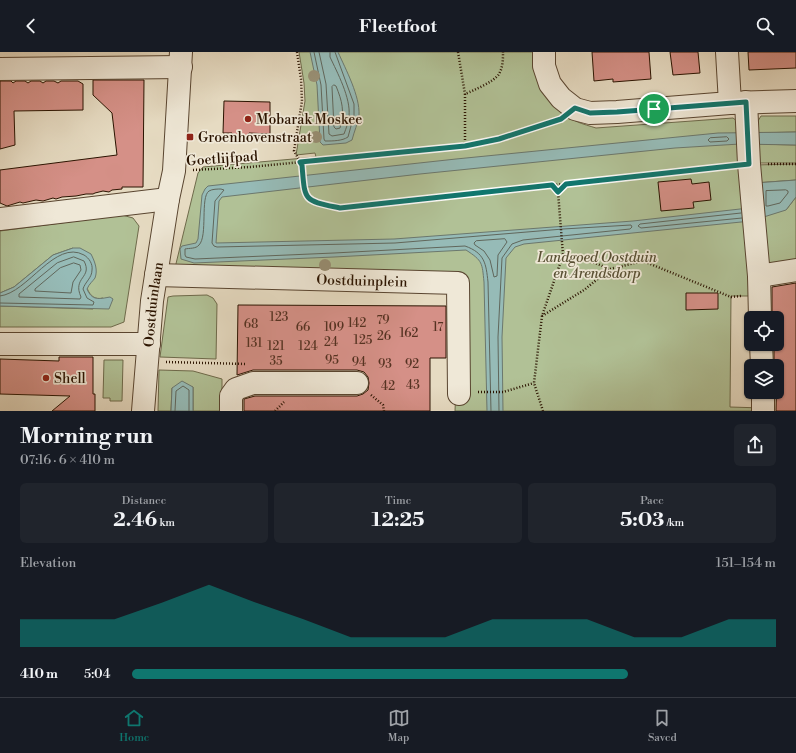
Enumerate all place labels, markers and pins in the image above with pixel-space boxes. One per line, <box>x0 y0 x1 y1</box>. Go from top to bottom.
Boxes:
pin <box>637 92 671 126</box>
place label: Mobarak Moskee <box>256 111 362 129</box>
marker: Mobarak Moskee <box>243 114 253 124</box>
place label: Groenhovenstraat <box>198 129 312 147</box>
marker: Groenhovenstraat <box>185 132 195 142</box>
place label: Shell <box>54 370 86 388</box>
marker: Shell <box>41 373 51 383</box>

